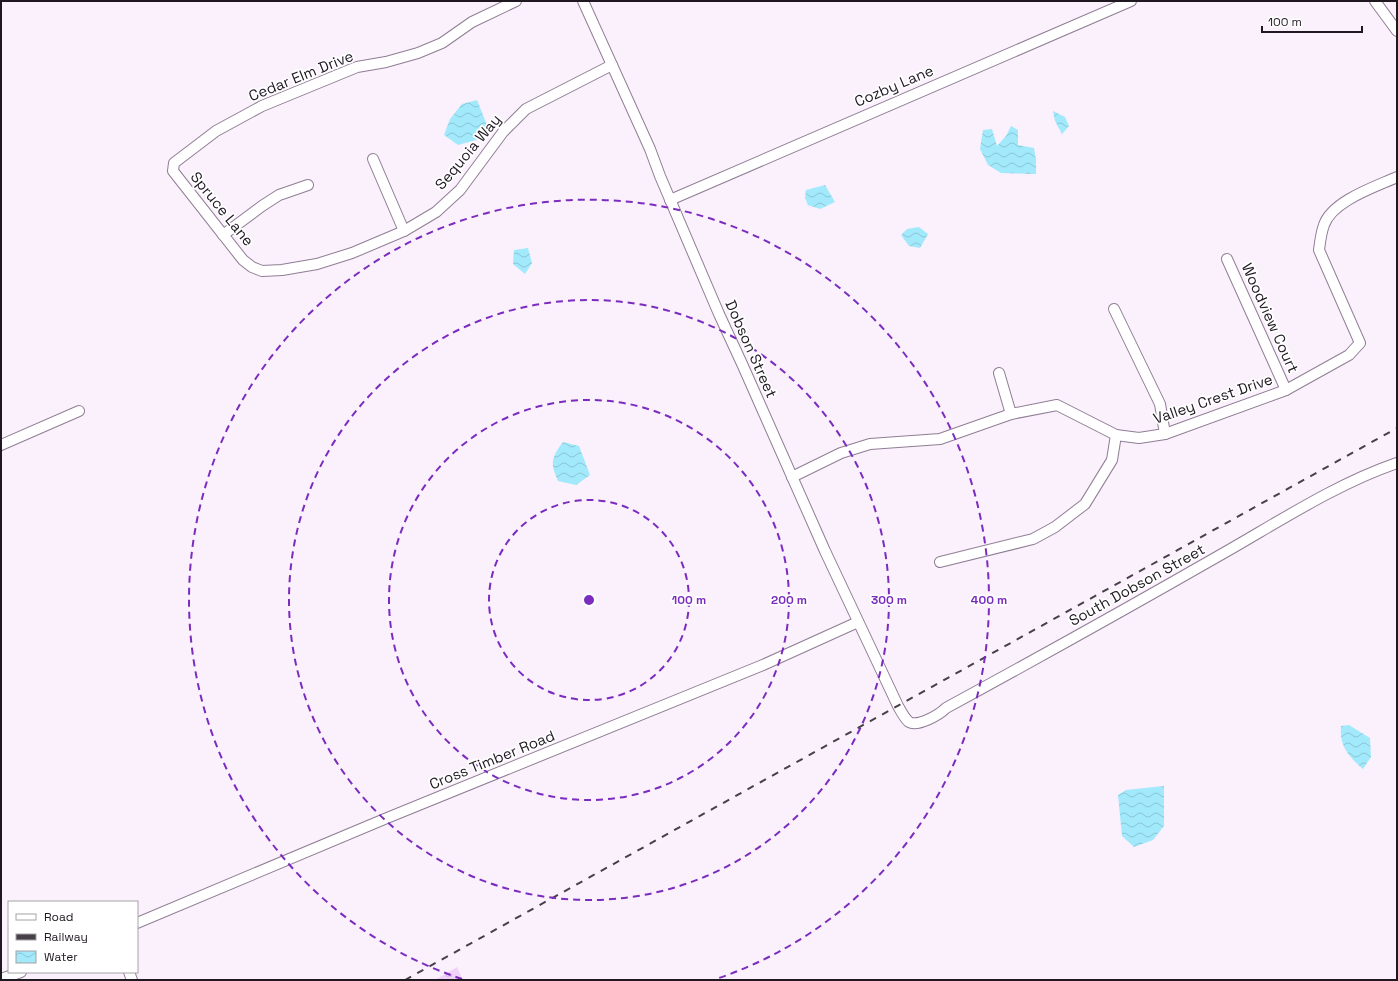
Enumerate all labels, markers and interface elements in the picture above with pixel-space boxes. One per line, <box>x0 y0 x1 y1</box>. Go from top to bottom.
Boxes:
scale bar <box>1262 8 1362 34</box>
text: 100 m <box>1268 14 1302 30</box>
street label: Cedar Elm Drive <box>246 46 356 105</box>
street label: Cozby Lane <box>851 60 936 111</box>
street label: Sequoia Way <box>431 110 505 193</box>
street label: Spruce Lane <box>187 168 258 250</box>
street label: Woodview Court <box>1238 260 1303 376</box>
street label: Dobson Street <box>721 297 782 401</box>
street label: Valley Crest Drive <box>1151 369 1275 428</box>
street label: South Dobson Street <box>1065 539 1208 630</box>
text: 100 m <box>672 592 706 608</box>
text: 200 m <box>771 592 807 608</box>
text: 300 m <box>871 592 907 608</box>
text: 400 m <box>971 592 1007 608</box>
centre of rings <box>582 593 596 607</box>
street label: Cross Timber Road <box>426 726 557 793</box>
legend <box>8 901 138 973</box>
text: Road <box>44 909 73 925</box>
text: Railway <box>44 929 88 945</box>
text: Water <box>44 949 78 965</box>

